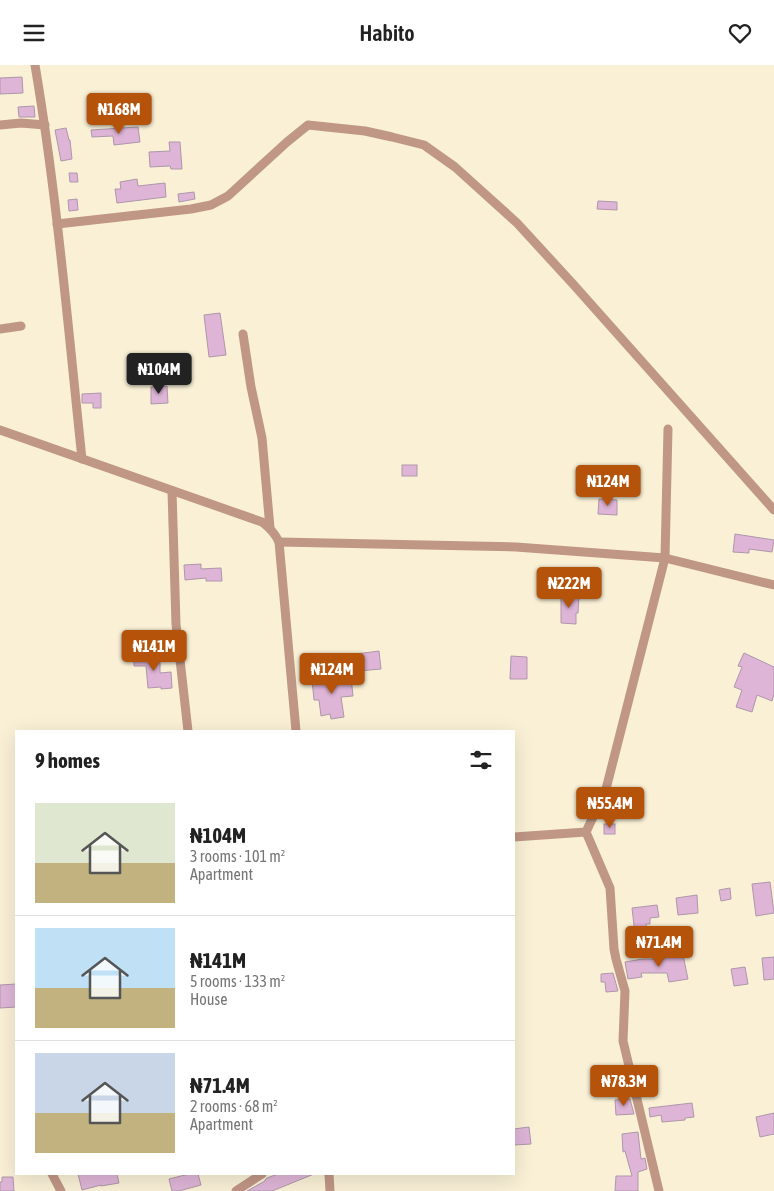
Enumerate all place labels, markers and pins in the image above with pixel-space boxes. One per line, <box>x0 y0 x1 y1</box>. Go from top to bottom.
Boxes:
pin: ₦168M <box>84 93 154 135</box>
pin: ₦104M <box>124 353 194 395</box>
pin: ₦124M <box>573 465 643 507</box>
pin: ₦222M <box>534 567 604 609</box>
pin: ₦141M <box>119 629 189 672</box>
pin: ₦124M <box>297 653 367 695</box>
pin: ₦55.4M <box>569 787 651 829</box>
pin: ₦71.4M <box>618 925 700 968</box>
pin: ₦78.3M <box>583 1065 665 1107</box>

